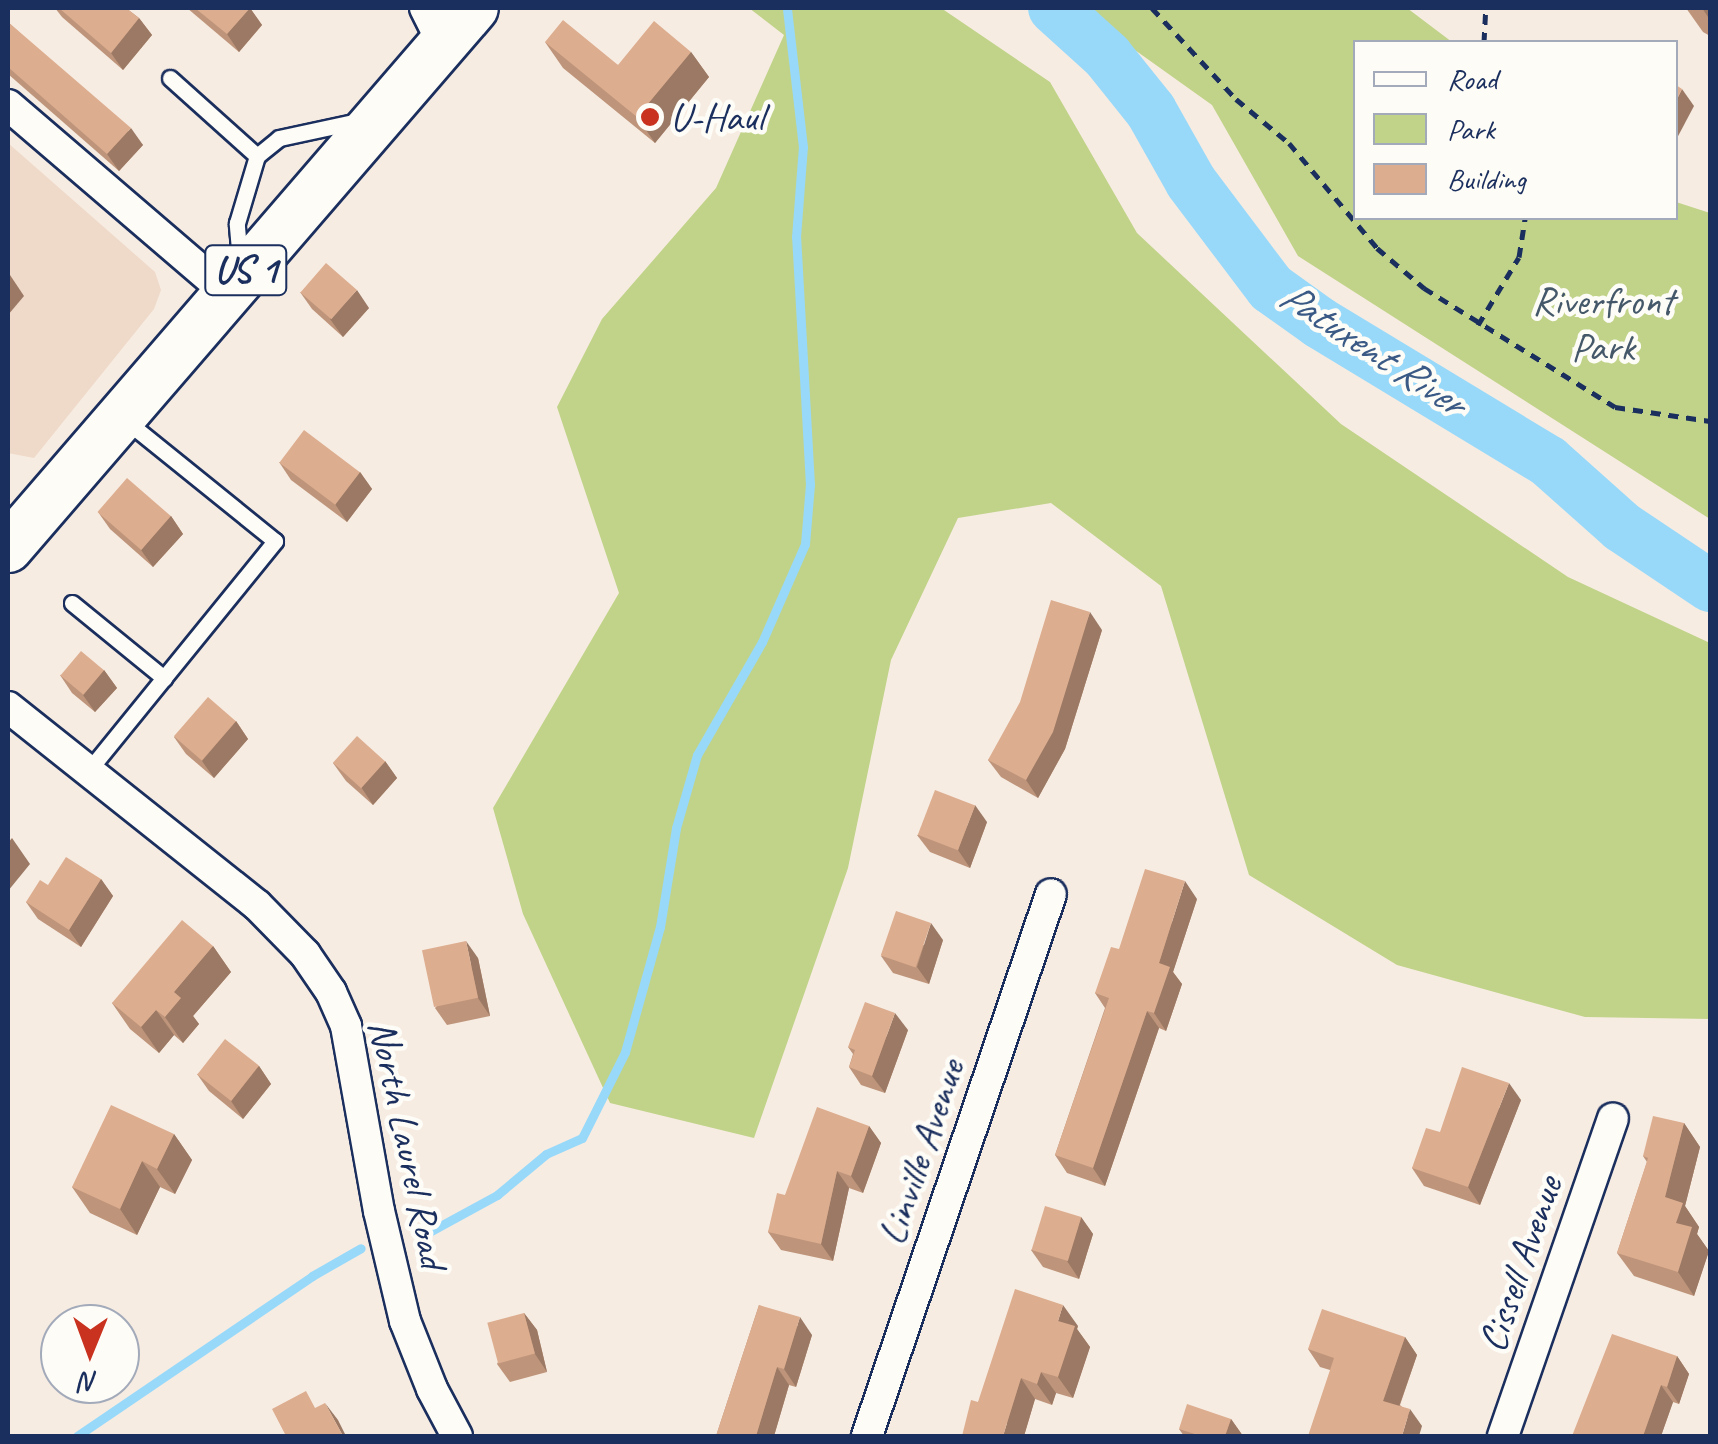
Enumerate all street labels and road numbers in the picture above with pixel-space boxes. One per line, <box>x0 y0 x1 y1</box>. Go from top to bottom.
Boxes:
road number: US 1 <box>204 237 288 303</box>
street label: North Laurel Road <box>358 1015 458 1273</box>
street label: Linville Avenue <box>867 1054 975 1250</box>
street label: Cissell Avenue <box>1468 1170 1572 1358</box>

